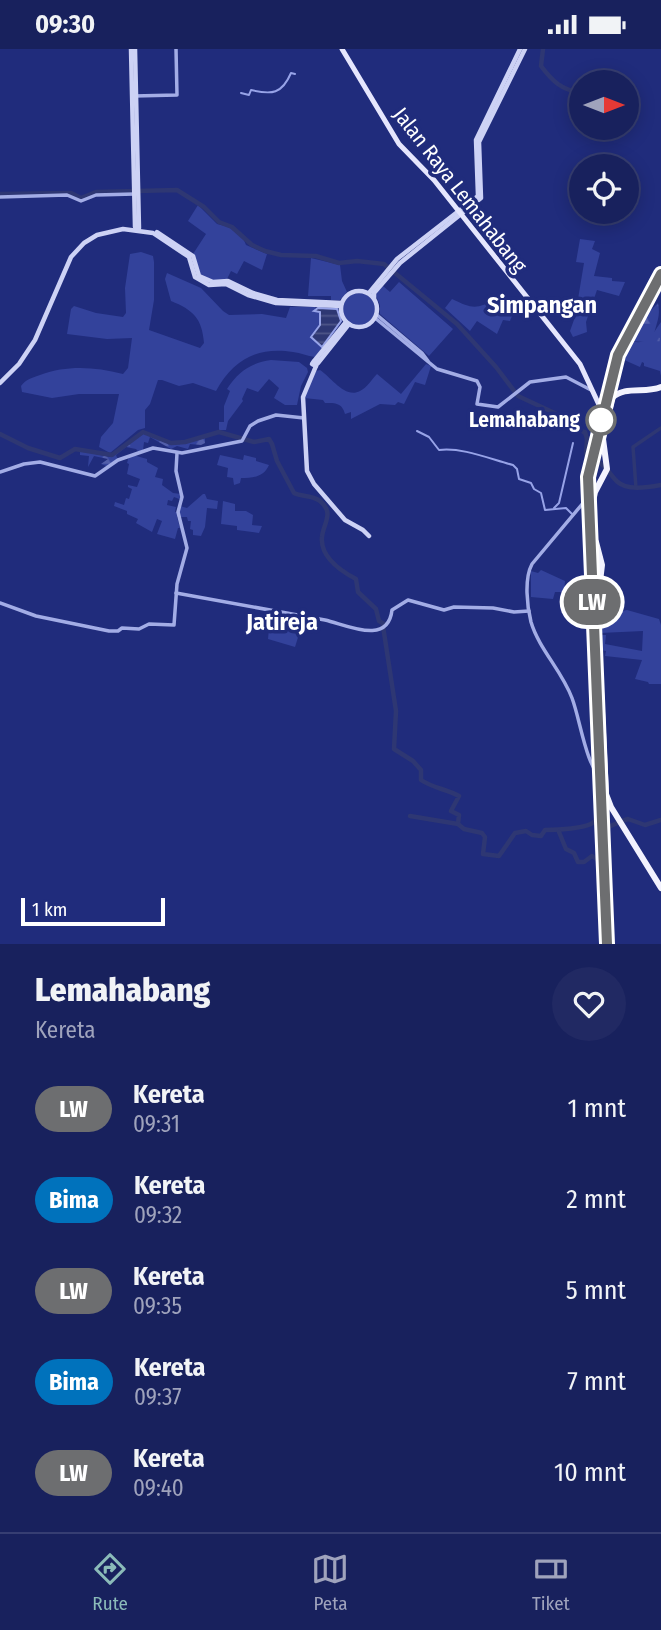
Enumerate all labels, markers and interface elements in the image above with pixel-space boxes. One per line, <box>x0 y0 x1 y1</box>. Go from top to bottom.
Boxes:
text: 09:30 <box>35 9 95 40</box>
north arrow <box>569 70 639 140</box>
map controls <box>569 70 639 224</box>
street label: Jalan Raya Lemahabang <box>387 102 533 278</box>
button: locate <box>569 154 639 224</box>
district label: Simpangan <box>487 291 597 319</box>
marker: Lemahabang <box>586 405 616 435</box>
place label: Lemahabang <box>469 407 581 433</box>
line badge: LW <box>560 579 624 625</box>
text: LW <box>578 588 606 616</box>
district label: Jatireja <box>245 608 318 636</box>
scale bar <box>21 895 164 927</box>
text: 1 km <box>32 898 67 921</box>
button: heart <box>552 967 626 1041</box>
text: Lemahabang <box>35 970 210 1010</box>
text: Kereta <box>35 1016 96 1044</box>
text: Kereta <box>133 1079 205 1110</box>
text: 1 mnt <box>568 1093 626 1124</box>
text: LW <box>59 1095 88 1123</box>
text: 09:31 <box>133 1110 180 1138</box>
text: Kereta <box>134 1170 205 1201</box>
text: 2 mnt <box>566 1184 626 1215</box>
text: Bima <box>49 1186 99 1214</box>
text: 09:32 <box>134 1201 182 1229</box>
text: Kereta <box>133 1261 205 1292</box>
text: 5 mnt <box>566 1275 626 1306</box>
text: LW <box>59 1277 88 1305</box>
text: 09:35 <box>133 1292 182 1320</box>
text: Kereta <box>134 1352 205 1383</box>
text: 7 mnt <box>567 1366 626 1397</box>
text: Bima <box>49 1368 99 1396</box>
text: 09:37 <box>134 1383 182 1411</box>
text: Kereta <box>133 1443 205 1474</box>
text: 10 mnt <box>554 1457 626 1488</box>
text: LW <box>59 1459 88 1487</box>
text: 09:40 <box>133 1474 184 1502</box>
tab: Rute <box>91 1550 129 1615</box>
tab: Peta <box>311 1550 349 1615</box>
tab: Tiket <box>532 1550 570 1615</box>

